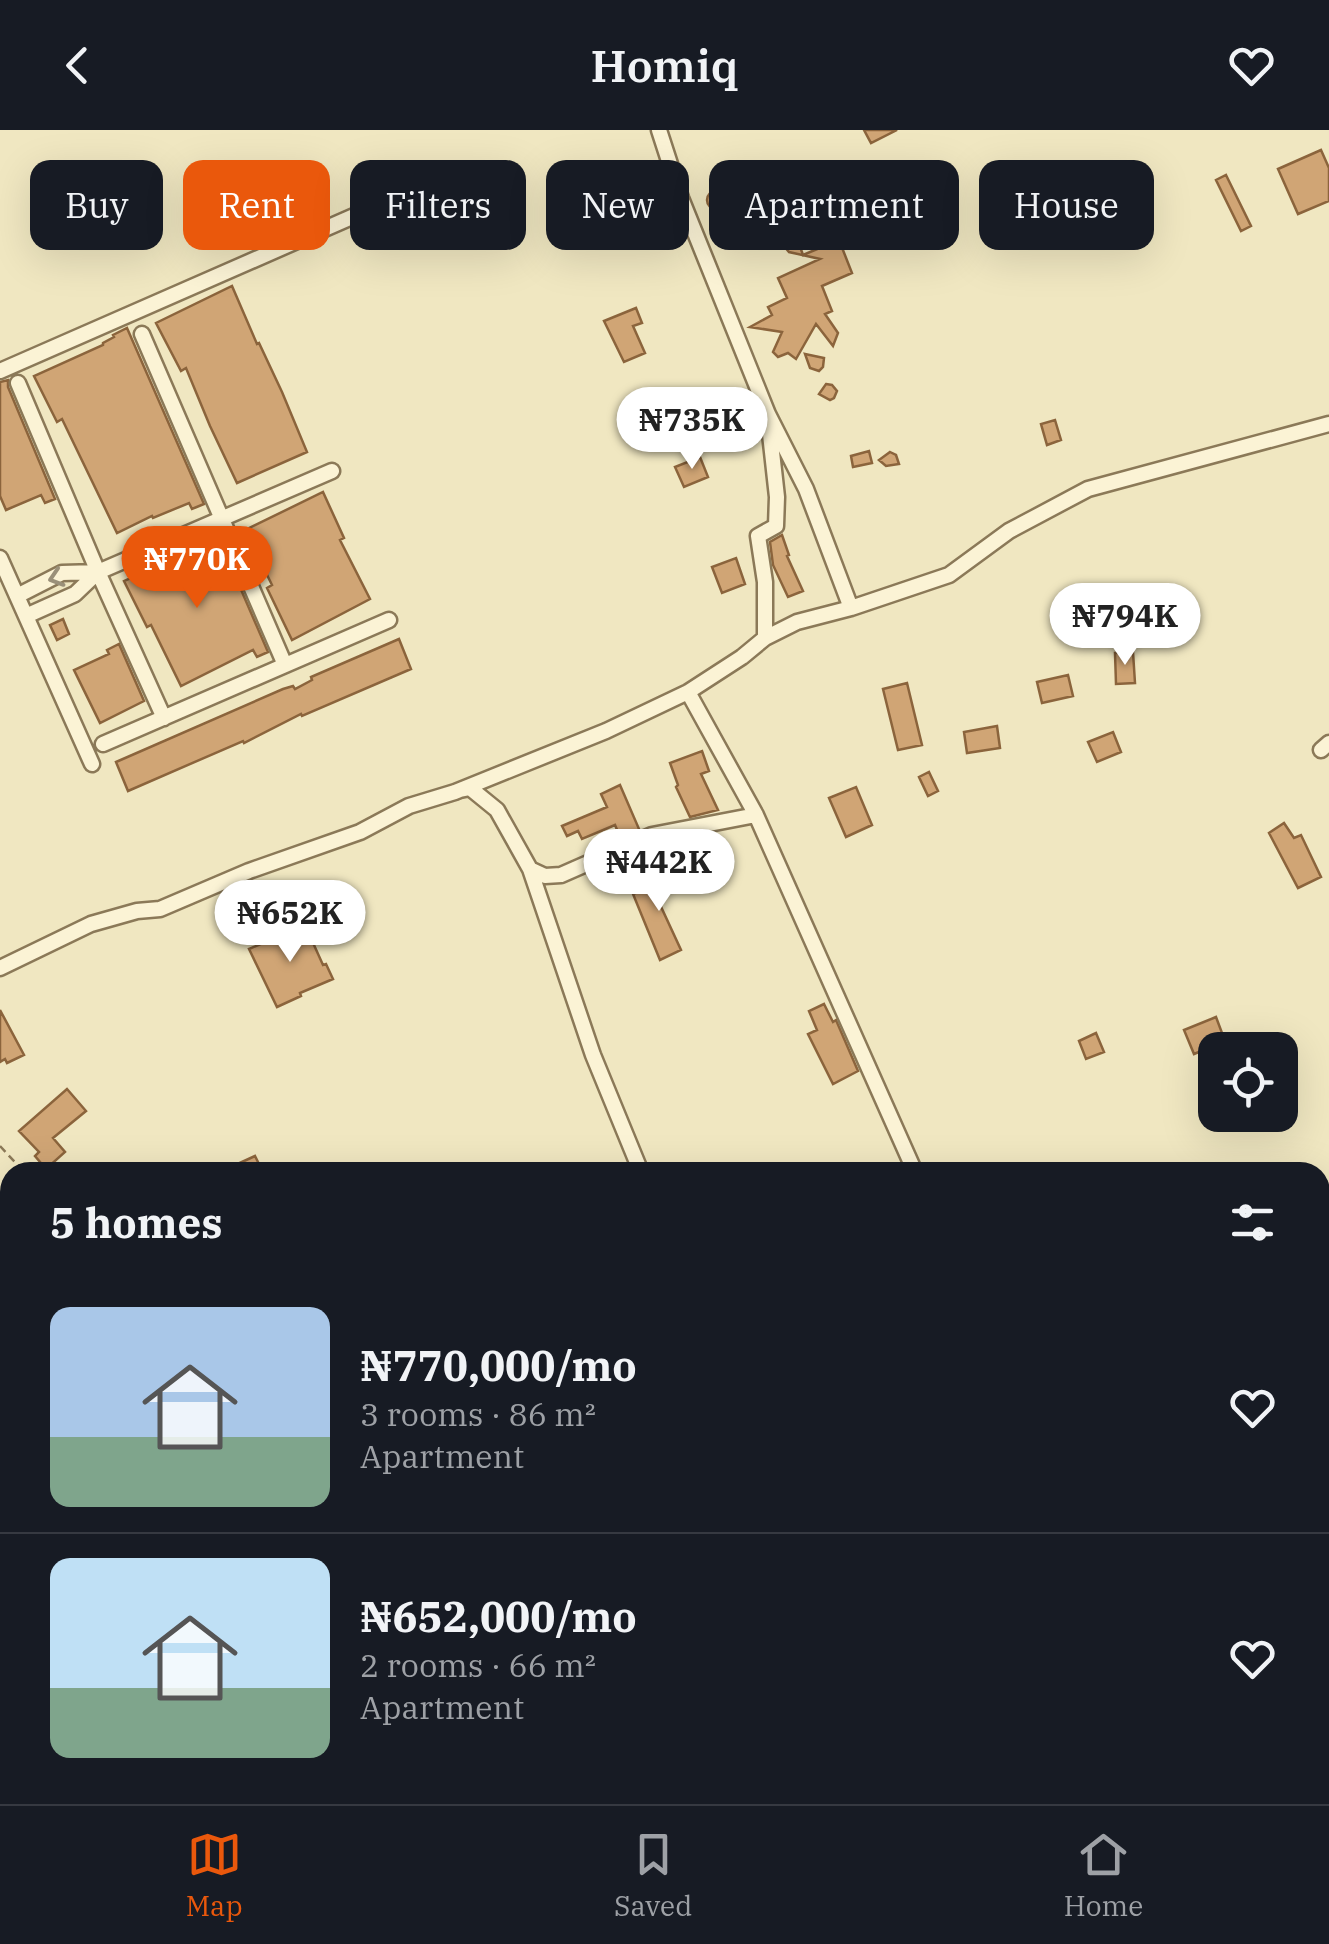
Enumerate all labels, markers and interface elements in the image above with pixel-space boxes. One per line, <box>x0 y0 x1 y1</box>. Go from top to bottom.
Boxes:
text: Homiq <box>590 36 739 94</box>
icon: back <box>50 38 105 93</box>
icon: heart <box>1224 38 1279 93</box>
chip: Buy <box>30 160 163 250</box>
chip: Rent <box>183 160 330 250</box>
chip: Filters <box>350 160 526 250</box>
chip: New <box>546 160 689 250</box>
chip: Apartment <box>709 160 959 250</box>
chip: House <box>979 160 1154 250</box>
pin: ₦735K <box>622 387 762 472</box>
text: ₦735K <box>639 398 745 440</box>
pin: ₦770K <box>127 526 267 611</box>
text: ₦770K <box>144 537 250 579</box>
one-way arrow <box>48 566 65 587</box>
pin: ₦794K <box>1055 583 1195 668</box>
text: ₦794K <box>1072 594 1178 636</box>
pin: ₦442K <box>589 829 729 914</box>
text: ₦442K <box>606 840 712 882</box>
pin: ₦652K <box>220 880 360 965</box>
text: ₦652K <box>237 891 343 933</box>
map controls <box>1198 1032 1298 1132</box>
button: locate <box>1198 1032 1298 1132</box>
text: 5 homes <box>50 1195 223 1250</box>
icon: filters <box>1225 1195 1280 1250</box>
text: ₦770,000/mo <box>360 1338 637 1393</box>
icon: home <box>130 1347 250 1467</box>
icon: heart <box>1225 1380 1280 1435</box>
text: 3 rooms · 86 m² <box>360 1393 596 1435</box>
text: Apartment <box>360 1435 524 1477</box>
text: ₦652,000/mo <box>360 1589 637 1644</box>
icon: home <box>130 1598 250 1718</box>
icon: heart <box>1225 1631 1280 1686</box>
text: 2 rooms · 66 m² <box>360 1644 596 1686</box>
text: Apartment <box>360 1686 524 1728</box>
tab: Map <box>186 1827 243 1924</box>
tab: Saved <box>614 1827 692 1924</box>
tab: Home <box>1064 1827 1143 1924</box>

